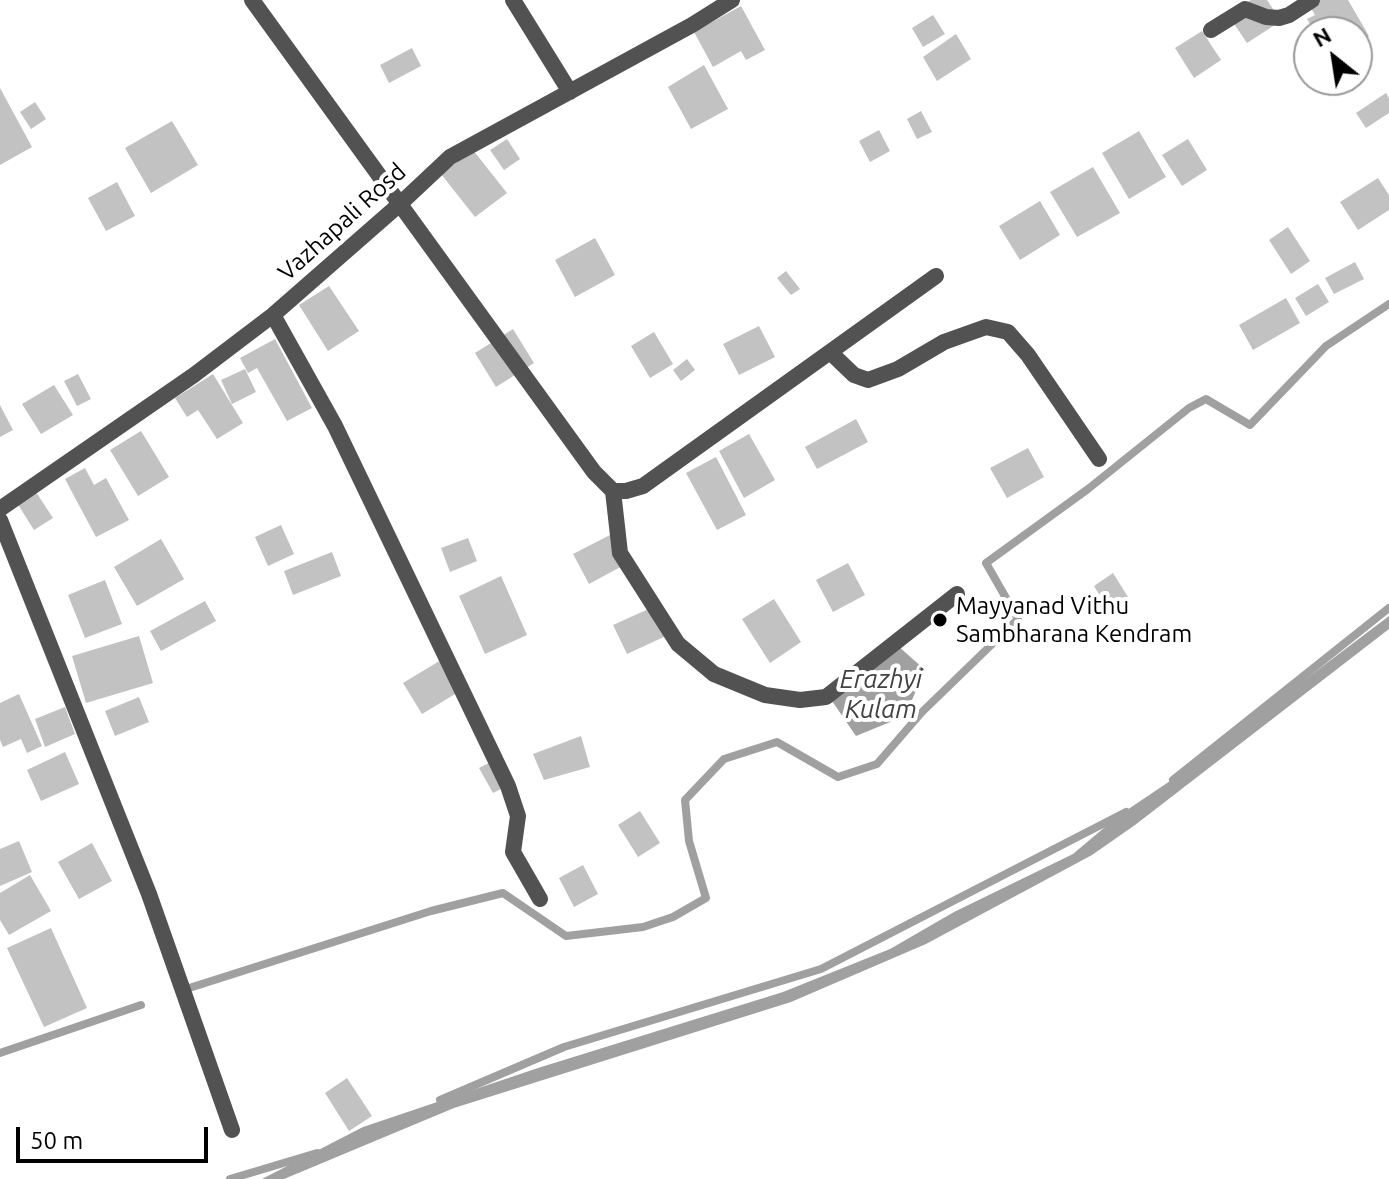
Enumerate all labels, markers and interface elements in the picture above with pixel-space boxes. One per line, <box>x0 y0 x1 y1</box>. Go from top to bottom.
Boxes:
north arrow <box>1293 16 1373 96</box>
text: N <box>1308 22 1335 51</box>
street label: Vazhapali Rosd <box>272 157 412 287</box>
place label: Mayyanad Vithu Sambharana Kendram <box>956 592 1192 648</box>
marker: Mayyanad Vithu Sambharana Kendram <box>931 611 949 629</box>
water label: Erazhyi Kulam <box>840 663 922 724</box>
scale bar <box>20 1111 212 1161</box>
text: 50 m <box>30 1127 83 1154</box>

